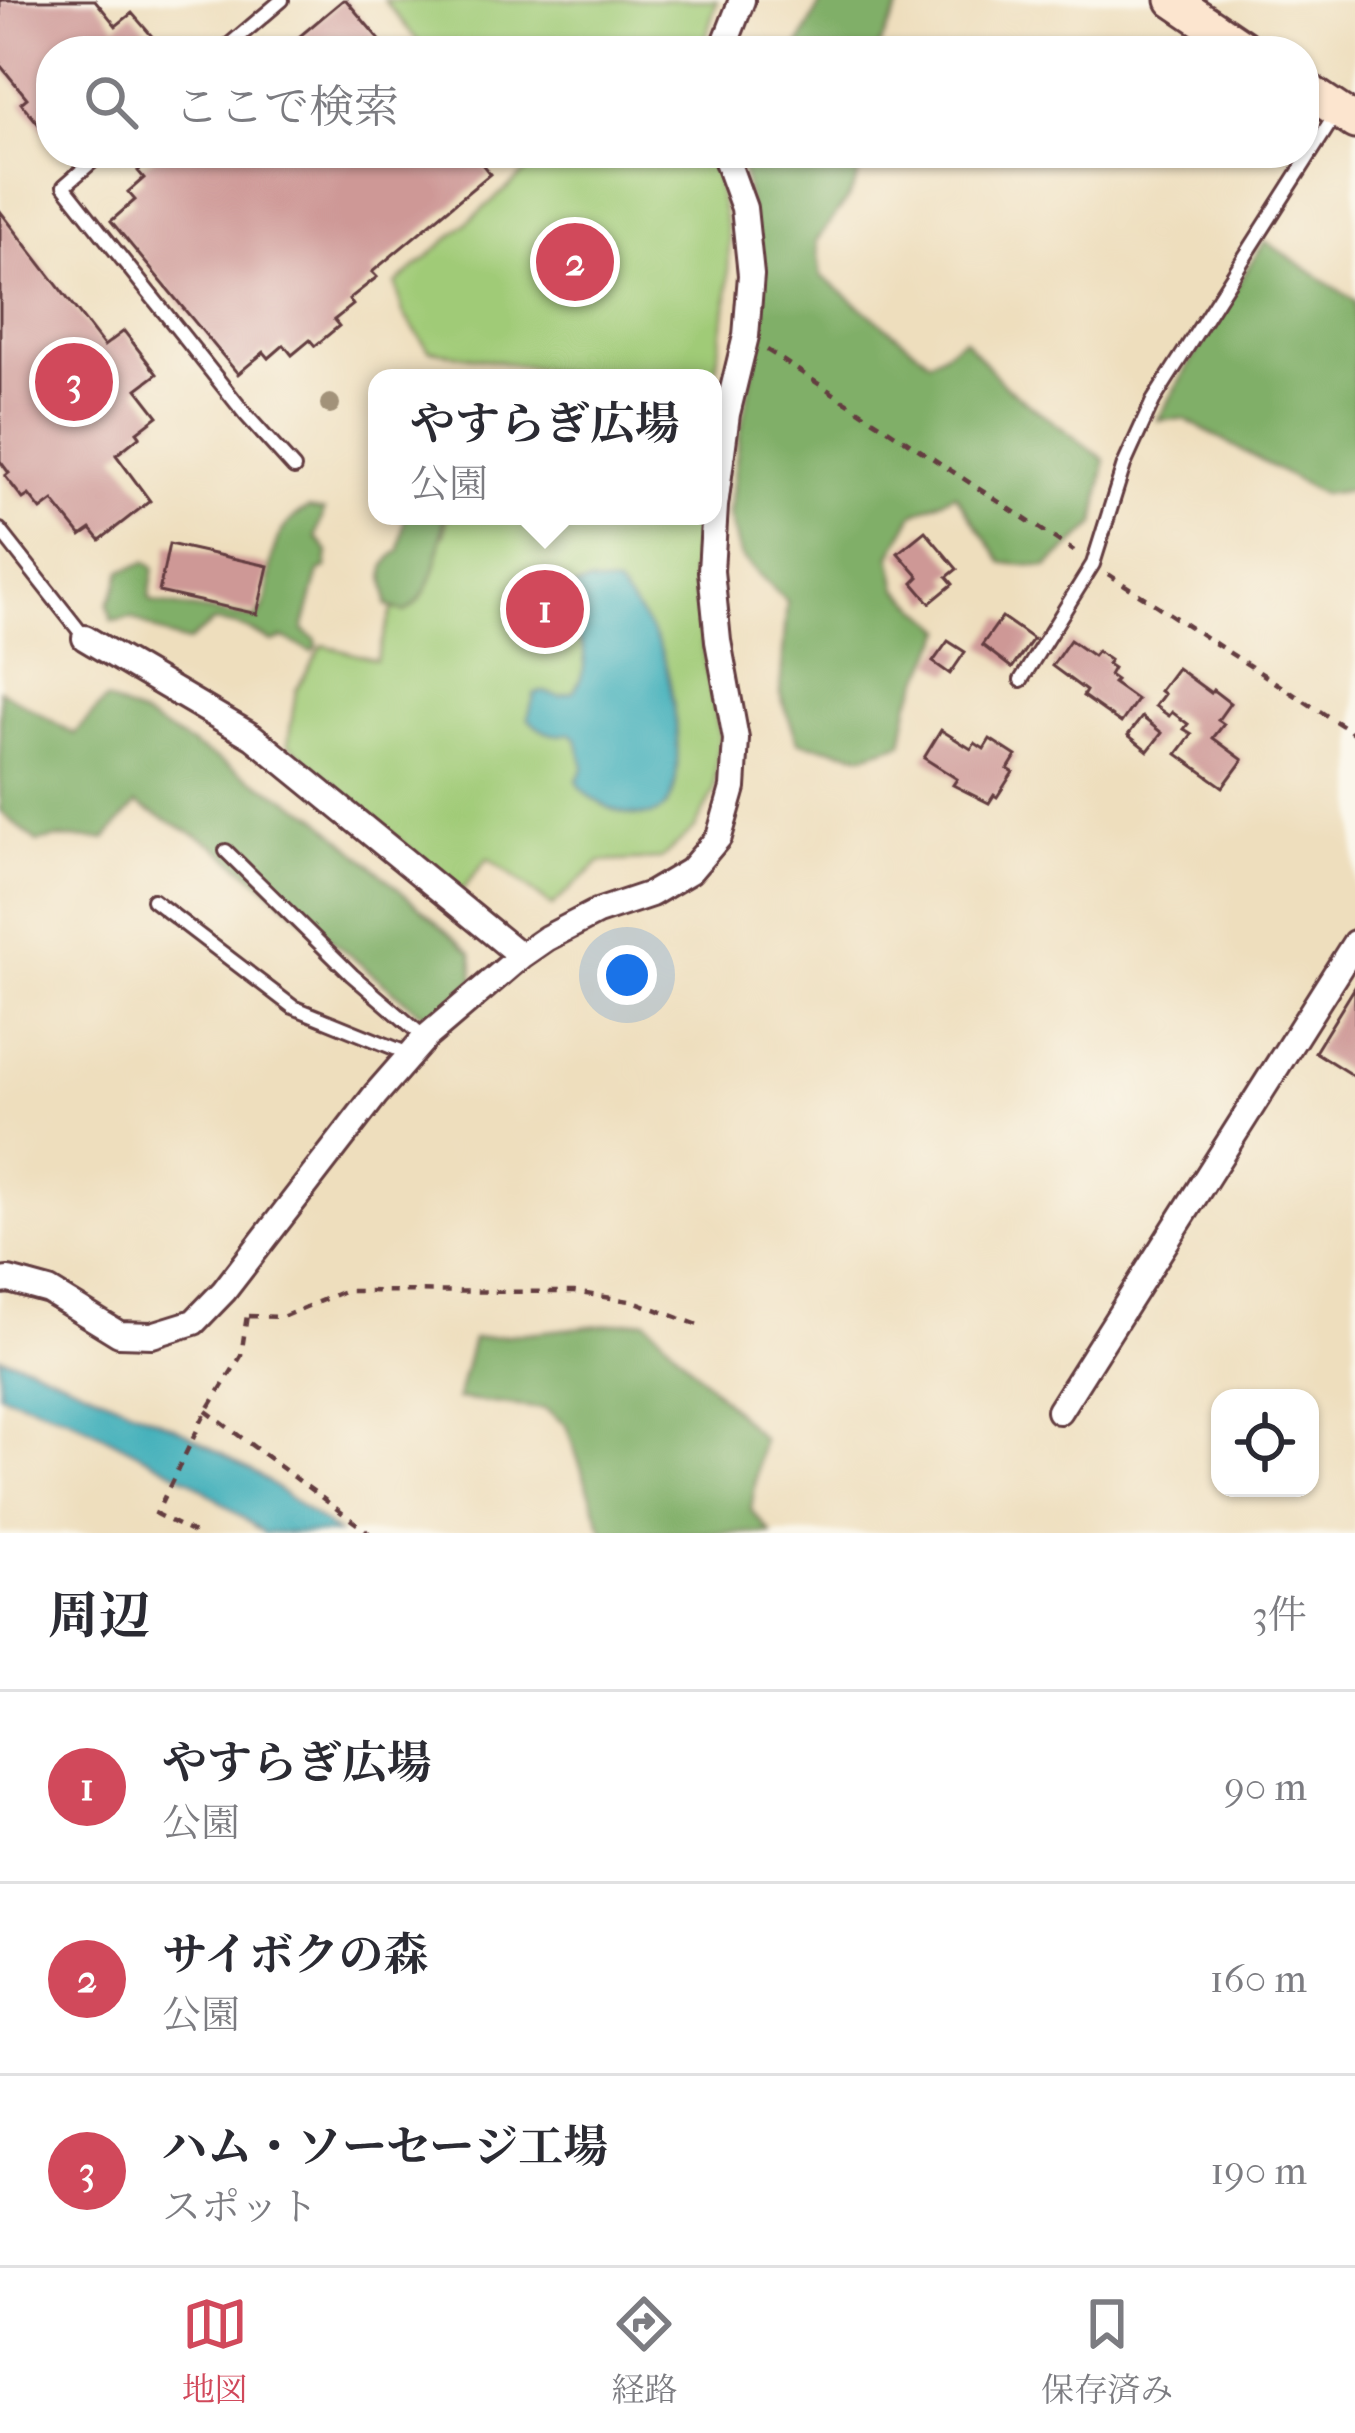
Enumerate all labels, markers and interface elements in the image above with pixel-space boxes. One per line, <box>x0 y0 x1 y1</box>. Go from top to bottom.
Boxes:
search box <box>36 36 1319 168</box>
icon: search <box>78 69 144 135</box>
text: ここで検索 <box>174 81 399 134</box>
pin: 2 <box>536 217 614 307</box>
pin: 3 <box>35 337 113 427</box>
popup <box>368 369 722 525</box>
text: やすらぎ広場 <box>410 398 680 451</box>
text: 公園 <box>410 461 488 507</box>
pin: 1 <box>506 564 584 654</box>
your location <box>597 945 657 1005</box>
map controls <box>1211 1389 1319 1497</box>
button: locate <box>1211 1389 1319 1497</box>
text: 周辺 <box>48 1586 150 1646</box>
text: 3件 <box>1252 1592 1307 1638</box>
text: やすらぎ広場 <box>162 1737 432 1790</box>
text: 1 <box>80 1764 94 1810</box>
text: 90 m <box>1224 1764 1307 1810</box>
text: 公園 <box>162 1800 240 1846</box>
text: サイボクの森 <box>162 1929 429 1982</box>
text: 2 <box>77 1956 97 2002</box>
text: 160 m <box>1210 1956 1307 2002</box>
text: 公園 <box>162 1992 240 2038</box>
text: ハム・ソーセージ工場 <box>162 2121 608 2174</box>
text: 3 <box>79 2148 95 2194</box>
text: 190 m <box>1210 2148 1307 2194</box>
text: スポット <box>162 2184 318 2230</box>
tab: 地図 <box>182 2291 248 2410</box>
tab: 経路 <box>611 2291 677 2410</box>
tab: 保存済み <box>1041 2291 1173 2410</box>

